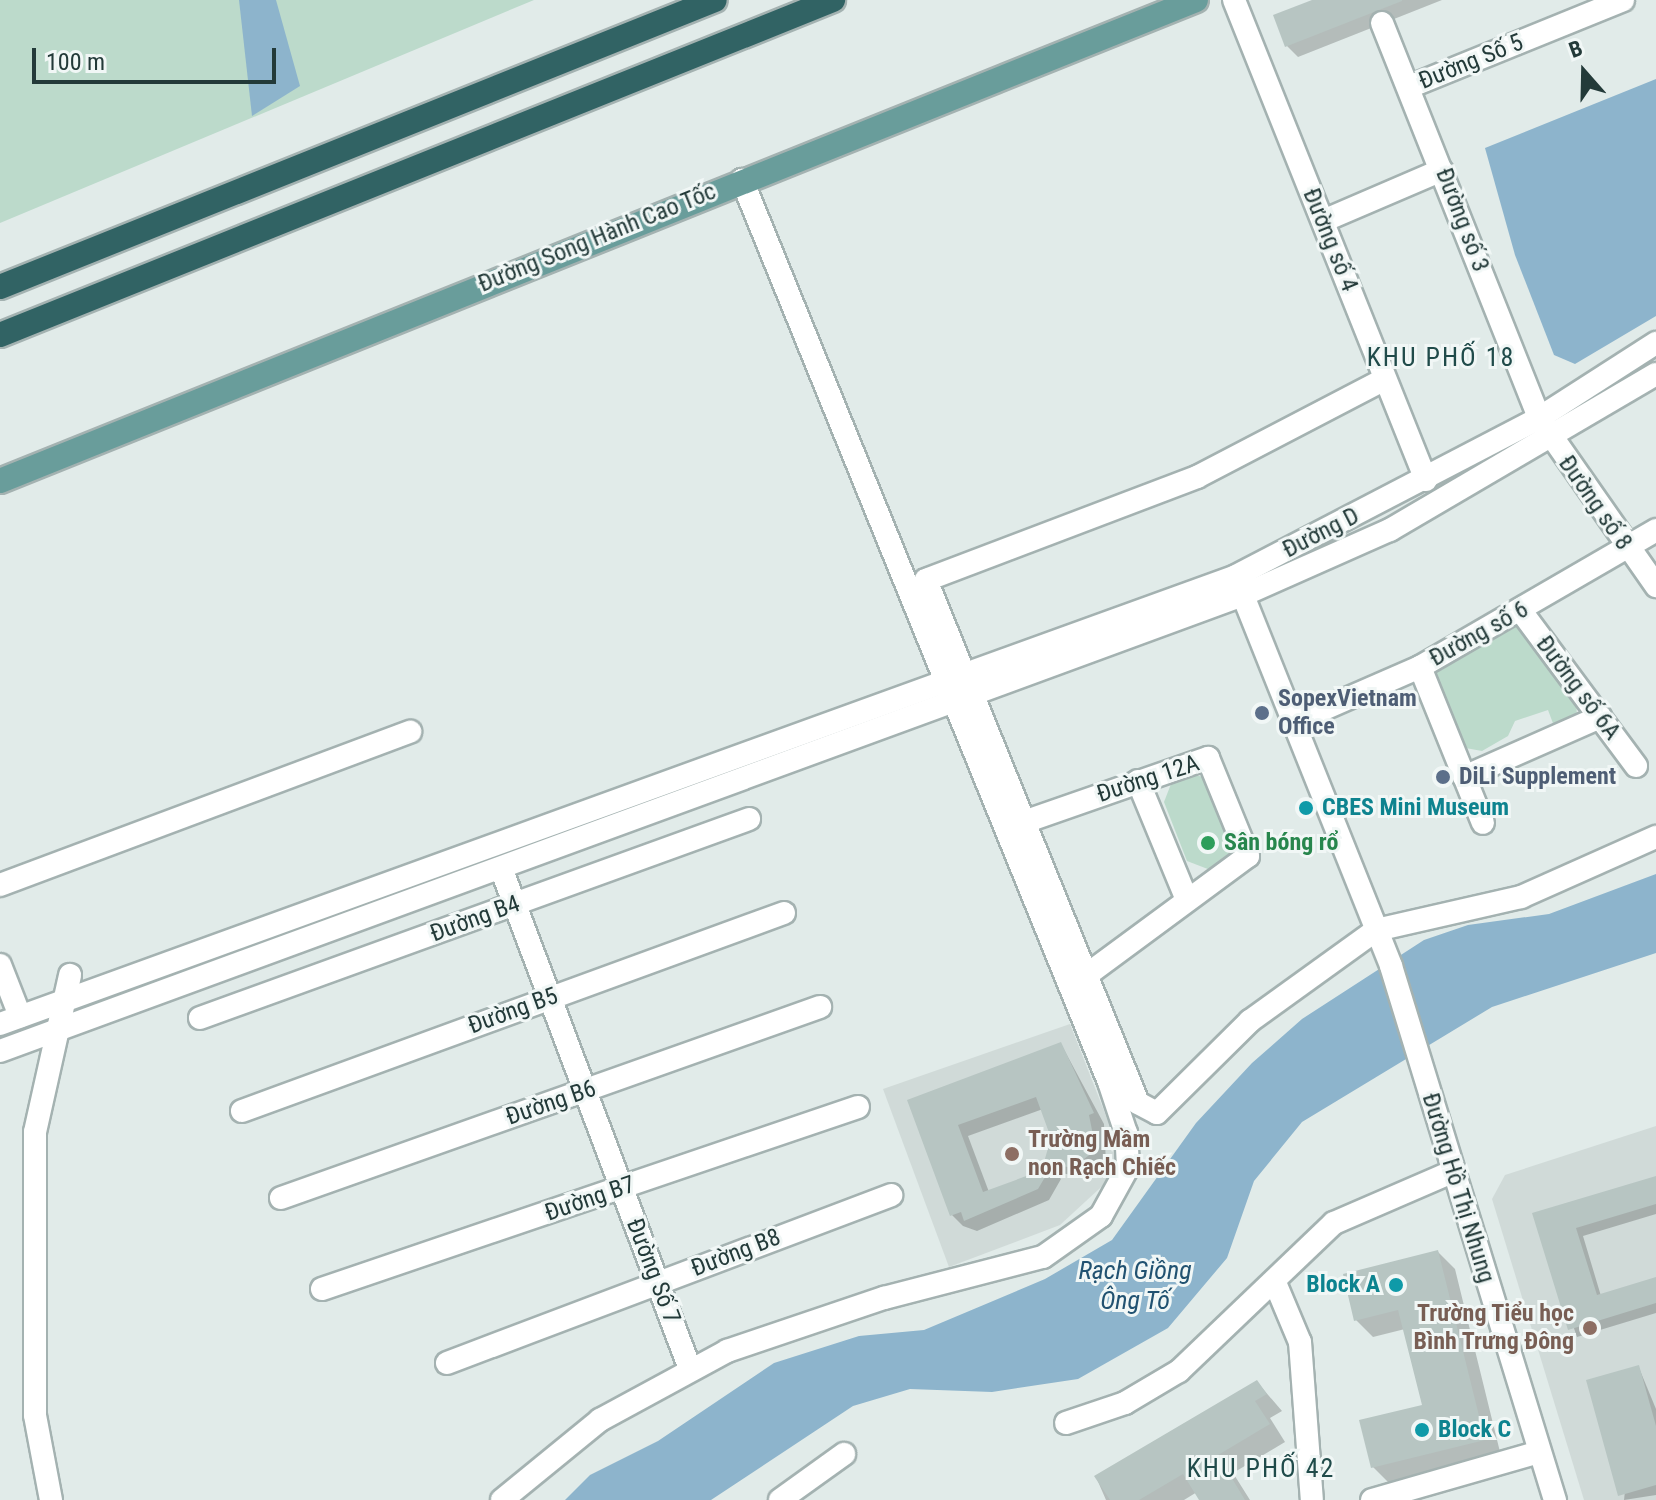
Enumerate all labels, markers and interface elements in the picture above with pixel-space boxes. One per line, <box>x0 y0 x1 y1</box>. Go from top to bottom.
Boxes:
street label: Đường Số 5 <box>1415 28 1527 96</box>
scale bar <box>36 32 280 82</box>
north arrow <box>1544 32 1624 112</box>
text: B <box>1566 35 1586 63</box>
text: 100 m <box>46 48 105 76</box>
street label: Đường số 3 <box>1429 164 1495 276</box>
street label: Đường Song Hành Cao Tốc <box>474 177 720 299</box>
street label: Đường số 4 <box>1296 184 1364 296</box>
district label: KHU PHỐ 18 <box>1367 342 1515 374</box>
street label: Đường số 8 <box>1552 450 1638 556</box>
street label: Đường D <box>1278 502 1364 564</box>
street label: Đường số 6 <box>1425 595 1533 673</box>
street label: Đường số 6A <box>1530 630 1626 746</box>
place label: SopexVietnam Office <box>1278 685 1417 741</box>
marker: SopexVietnam Office <box>1253 704 1271 722</box>
street label: Đường 12A <box>1093 749 1203 809</box>
place label: DiLi Supplement <box>1459 763 1616 791</box>
marker: DiLi Supplement <box>1434 768 1452 786</box>
place label: CBES Mini Museum <box>1322 794 1509 822</box>
marker: CBES Mini Museum <box>1297 799 1315 817</box>
place label: Sân bóng rổ <box>1224 829 1338 857</box>
marker: Sân bóng rổ <box>1199 834 1217 852</box>
street label: Đường B4 <box>426 890 524 948</box>
street label: Đường B5 <box>464 982 562 1040</box>
street label: Đường B6 <box>502 1074 600 1132</box>
street label: Đường Hồ Thị Nhung <box>1415 1089 1501 1287</box>
place label: Trường Mầm non Rạch Chiếc <box>1028 1126 1176 1182</box>
marker: Trường Mầm non Rạch Chiếc <box>1003 1145 1021 1163</box>
street label: Đường B7 <box>541 1170 639 1228</box>
street label: Đường Số 7 <box>620 1214 686 1328</box>
street label: Đường B8 <box>687 1223 785 1283</box>
water label: Rạch Giồng Ông Tố <box>1078 1255 1192 1316</box>
place label: Block A <box>1306 1271 1380 1299</box>
marker: Block A <box>1387 1276 1405 1294</box>
place label: Trường Tiểu học Bình Trưng Đông <box>1413 1300 1574 1356</box>
marker: Trường Tiểu học Bình Trưng Đông <box>1581 1319 1599 1337</box>
place label: Block C <box>1438 1416 1511 1444</box>
marker: Block C <box>1413 1421 1431 1439</box>
district label: KHU PHỐ 42 <box>1187 1453 1335 1485</box>

